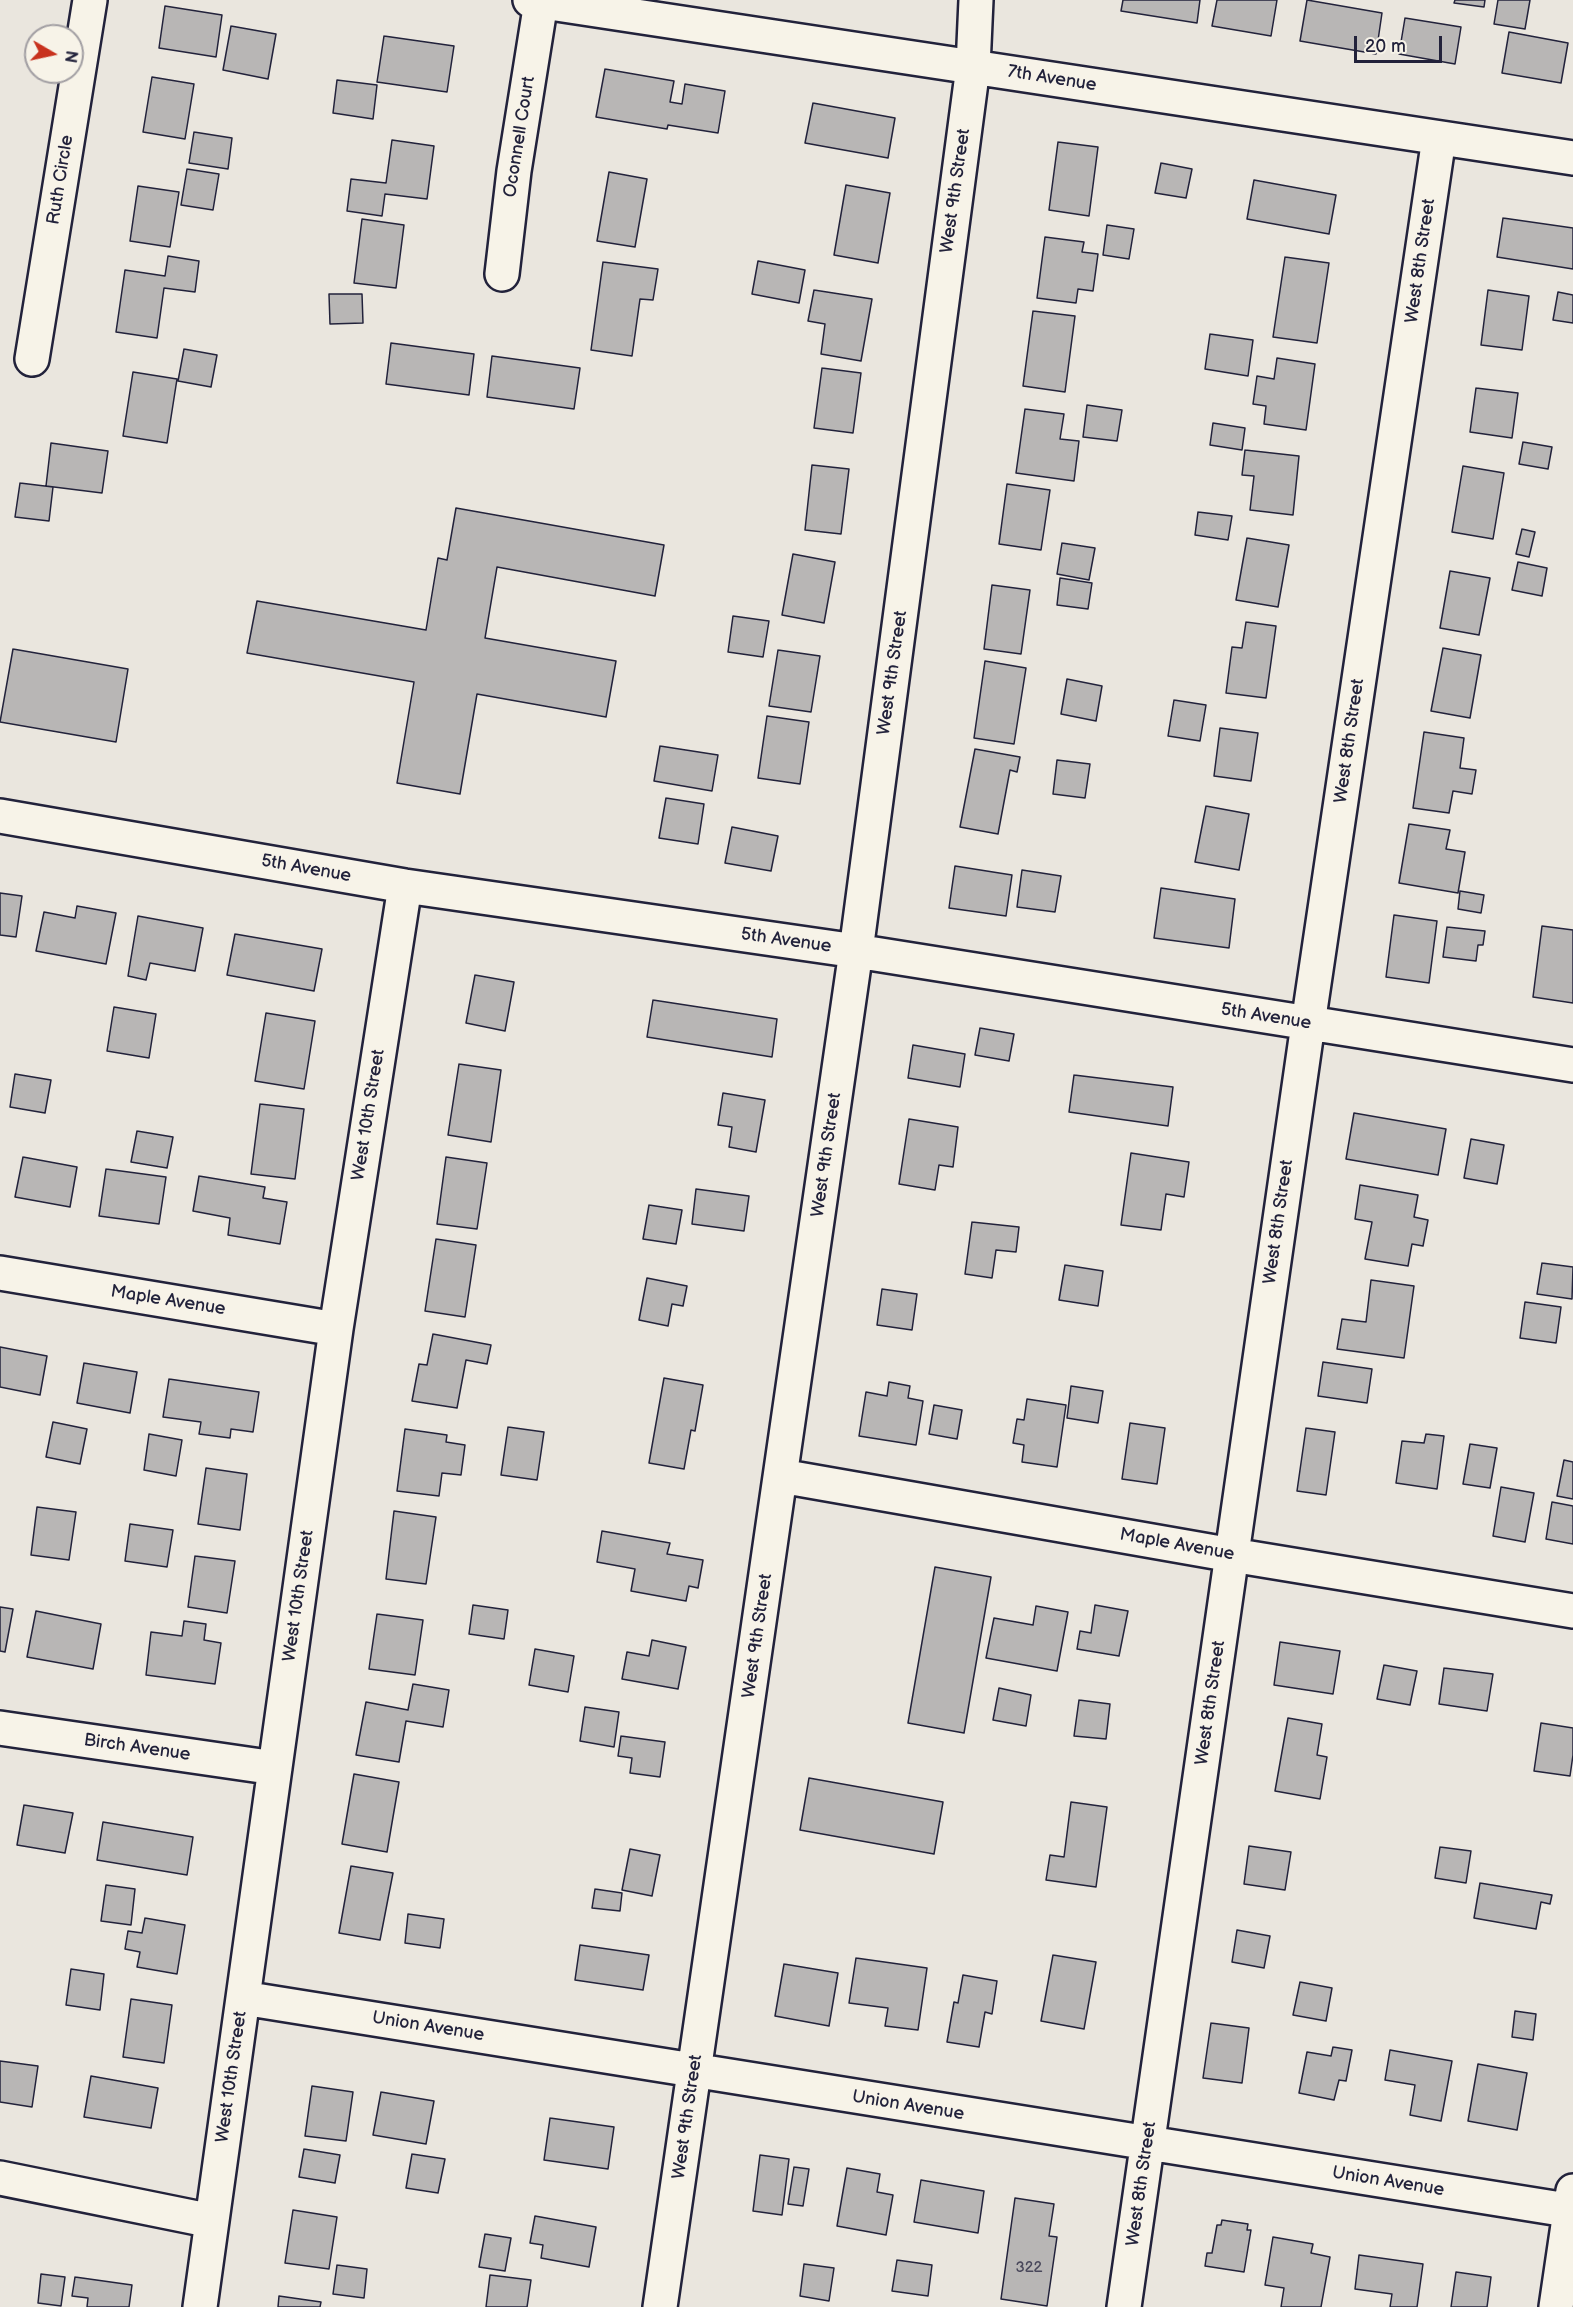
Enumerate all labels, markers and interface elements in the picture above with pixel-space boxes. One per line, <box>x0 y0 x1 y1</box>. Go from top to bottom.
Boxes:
north arrow <box>24 24 84 84</box>
scale bar <box>1357 24 1446 62</box>
text: 20 m <box>1365 36 1406 57</box>
text: N <box>60 49 81 64</box>
street label: 7th Avenue <box>1006 61 1098 97</box>
street label: Oconnell Court <box>500 75 540 199</box>
street label: West 9th Street <box>937 127 975 255</box>
street label: Ruth Circle <box>43 134 79 226</box>
street label: West 8th Street <box>1402 197 1440 325</box>
street label: West 9th Street <box>874 609 912 737</box>
street label: West 8th Street <box>1331 677 1369 805</box>
street label: 5th Avenue <box>259 850 353 888</box>
street label: 5th Avenue <box>739 924 833 958</box>
street label: 5th Avenue <box>1219 999 1313 1035</box>
street label: West 10th Street <box>348 1048 390 1182</box>
street label: West 9th Street <box>808 1091 846 1219</box>
street label: West 8th Street <box>1260 1158 1298 1286</box>
street label: Maple Avenue <box>109 1281 227 1321</box>
street label: Maple Avenue <box>1118 1524 1236 1566</box>
street label: West 10th Street <box>279 1529 319 1663</box>
street label: West 9th Street <box>739 1572 777 1700</box>
street label: West 8th Street <box>1192 1639 1230 1767</box>
street label: Birch Avenue <box>82 1730 192 1766</box>
street label: Union Avenue <box>370 2007 486 2047</box>
street label: West 10th Street <box>212 2010 252 2144</box>
street label: West 9th Street <box>669 2053 707 2181</box>
street label: Union Avenue <box>850 2086 966 2126</box>
street label: West 8th Street <box>1123 2120 1161 2248</box>
street label: Union Avenue <box>1330 2162 1446 2202</box>
house number: 322 <box>1016 2259 1042 2277</box>

